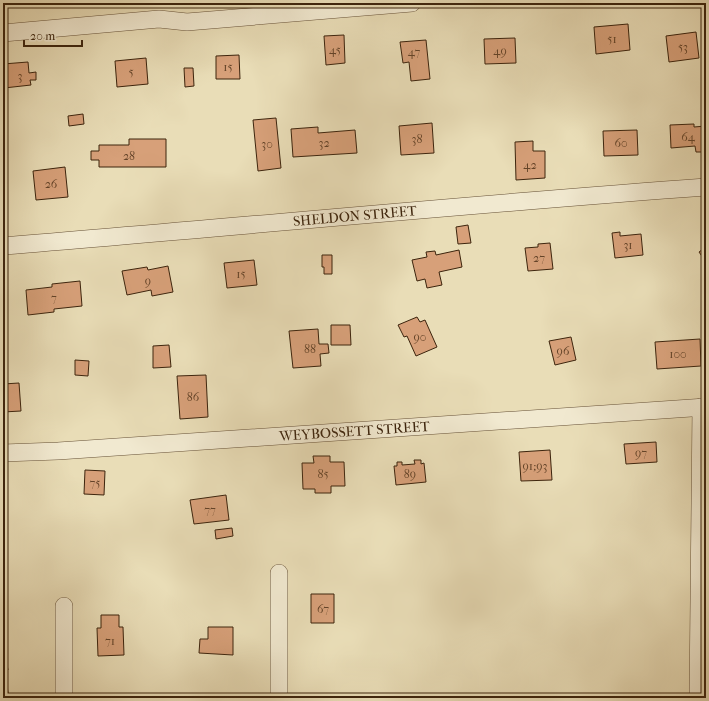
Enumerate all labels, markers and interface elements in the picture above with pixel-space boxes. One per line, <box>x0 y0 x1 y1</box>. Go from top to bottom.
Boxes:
scale bar <box>24 22 82 48</box>
text: 20 m <box>30 29 55 43</box>
house number: 51 <box>607 32 617 46</box>
house number: 53 <box>678 40 688 54</box>
house number: 45 <box>329 43 341 57</box>
house number: 49 <box>493 44 507 58</box>
house number: 47 <box>408 45 420 59</box>
house number: 15 <box>223 60 233 74</box>
house number: 5 <box>128 65 134 79</box>
house number: 3 <box>18 69 23 83</box>
house number: 64 <box>681 130 696 144</box>
house number: 38 <box>412 132 422 146</box>
house number: 32 <box>318 136 330 150</box>
house number: 60 <box>614 136 628 150</box>
house number: 30 <box>261 137 273 151</box>
house number: 28 <box>123 149 135 163</box>
house number: 42 <box>523 158 537 172</box>
house number: 26 <box>45 177 58 191</box>
street label: SHELDON STREET <box>292 202 418 230</box>
house number: 31 <box>623 238 633 252</box>
house number: 27 <box>533 251 545 265</box>
house number: 15 <box>236 267 246 281</box>
house number: 9 <box>145 274 151 288</box>
house number: 7 <box>51 291 57 305</box>
house number: 90 <box>414 330 426 344</box>
house number: 88 <box>304 342 316 356</box>
house number: 96 <box>557 344 570 358</box>
house number: 100 <box>669 347 687 361</box>
house number: 86 <box>187 390 200 404</box>
street label: WEYBOSSETT STREET <box>277 417 431 445</box>
house number: 97 <box>635 446 647 460</box>
house number: 91;93 <box>523 459 547 473</box>
house number: 85 <box>317 467 329 481</box>
house number: 89 <box>404 467 416 481</box>
house number: 75 <box>90 476 100 490</box>
house number: 77 <box>204 503 216 517</box>
house number: 67 <box>317 602 329 616</box>
house number: 71 <box>105 634 115 648</box>

